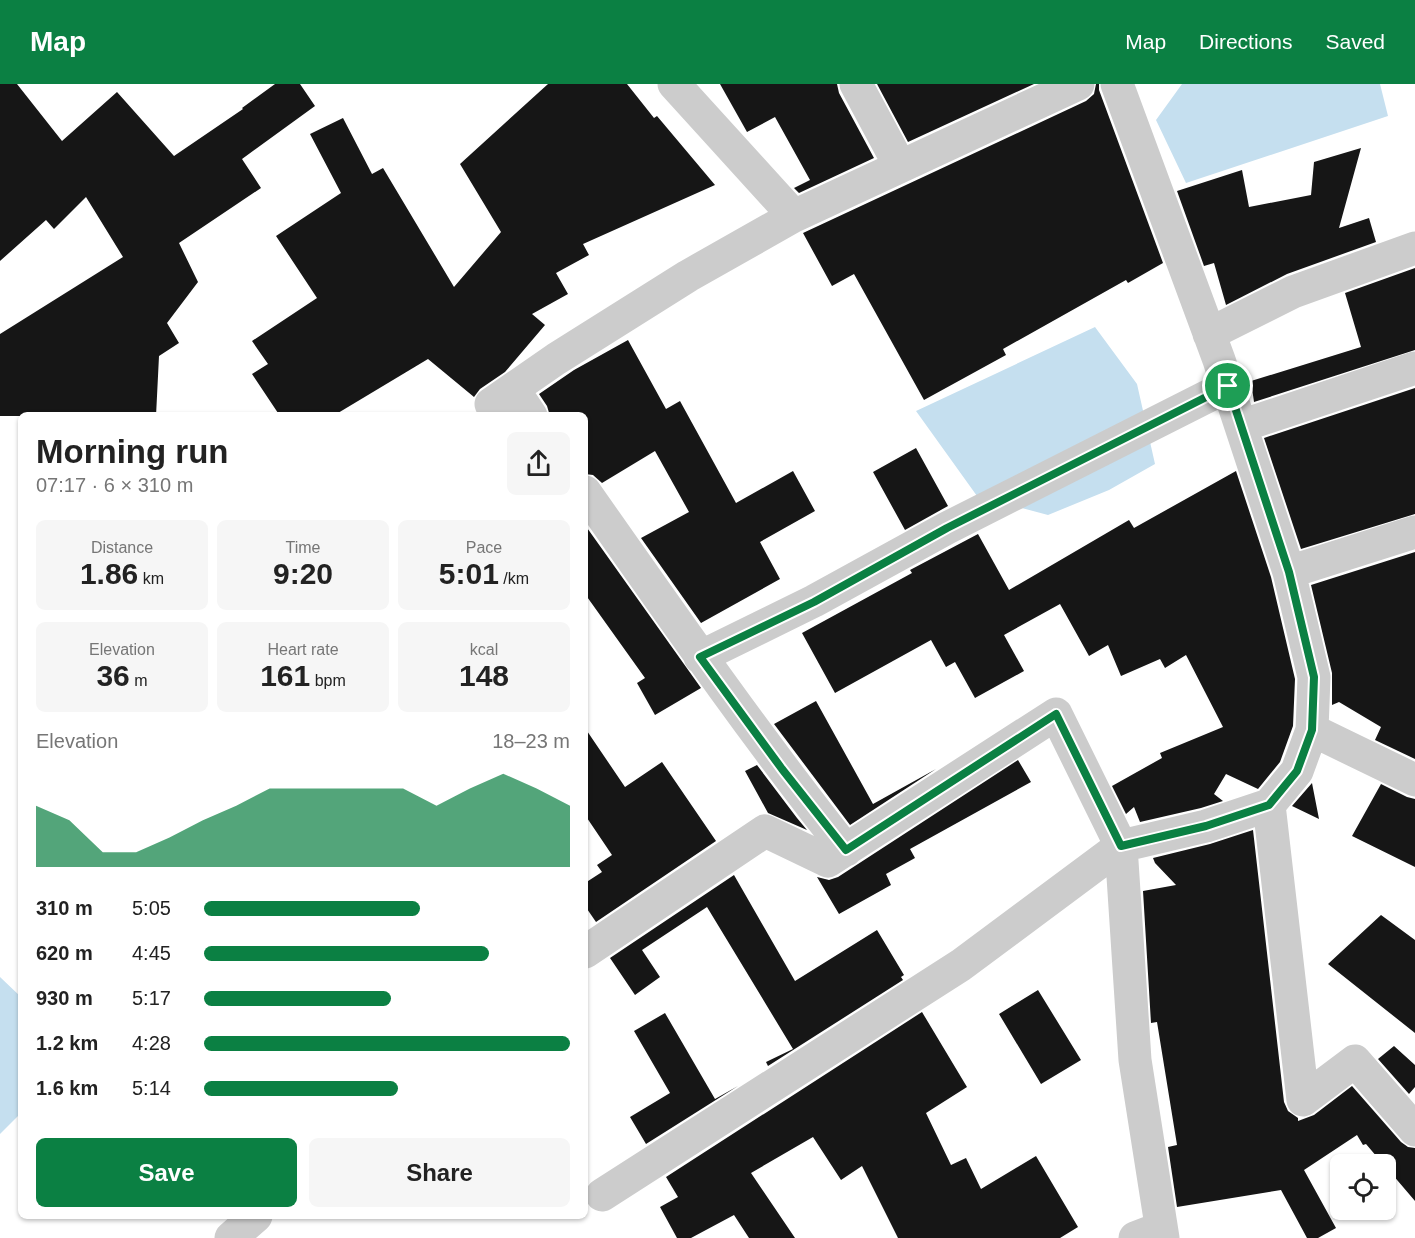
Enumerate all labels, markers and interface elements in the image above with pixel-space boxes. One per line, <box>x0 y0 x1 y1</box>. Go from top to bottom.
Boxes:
text: Map <box>30 26 86 57</box>
text: Map <box>1125 30 1166 53</box>
text: Directions <box>1199 30 1292 53</box>
text: Saved <box>1325 30 1385 53</box>
pin <box>1202 360 1253 411</box>
icon: arrive <box>1211 369 1244 402</box>
button: share <box>507 432 570 495</box>
text: Morning run <box>36 433 228 470</box>
text: 07:17 · 6 × 310 m <box>36 474 193 496</box>
text: Distance <box>91 539 153 556</box>
text: Time <box>286 539 320 556</box>
text: Pace <box>466 539 502 556</box>
text: 1.86 <box>80 557 138 590</box>
text: 9:20 <box>273 557 333 590</box>
text: 5:01 <box>439 557 499 590</box>
text: km <box>138 570 164 587</box>
text: /km <box>499 570 529 587</box>
text: Elevation <box>89 641 155 658</box>
text: Heart rate <box>267 641 339 658</box>
text: kcal <box>470 641 498 658</box>
text: 36 <box>96 659 130 692</box>
text: 161 <box>260 659 310 692</box>
text: 148 <box>459 659 509 692</box>
text: m <box>130 672 148 689</box>
text: bpm <box>310 672 346 689</box>
text: Elevation <box>36 730 118 752</box>
text: 18–23 m <box>492 730 570 752</box>
text: 310 m <box>36 897 93 919</box>
text: 5:05 <box>132 897 171 919</box>
text: 620 m <box>36 942 93 964</box>
text: 4:45 <box>132 942 171 964</box>
text: 930 m <box>36 987 93 1009</box>
text: 5:17 <box>132 987 171 1009</box>
text: 1.2 km <box>36 1032 98 1054</box>
text: 4:28 <box>132 1032 171 1054</box>
text: 1.6 km <box>36 1077 98 1099</box>
text: 5:14 <box>132 1077 171 1099</box>
button: Save <box>36 1138 297 1207</box>
button: Share <box>309 1138 570 1207</box>
map controls <box>1330 1154 1396 1220</box>
button: locate <box>1330 1154 1396 1220</box>

